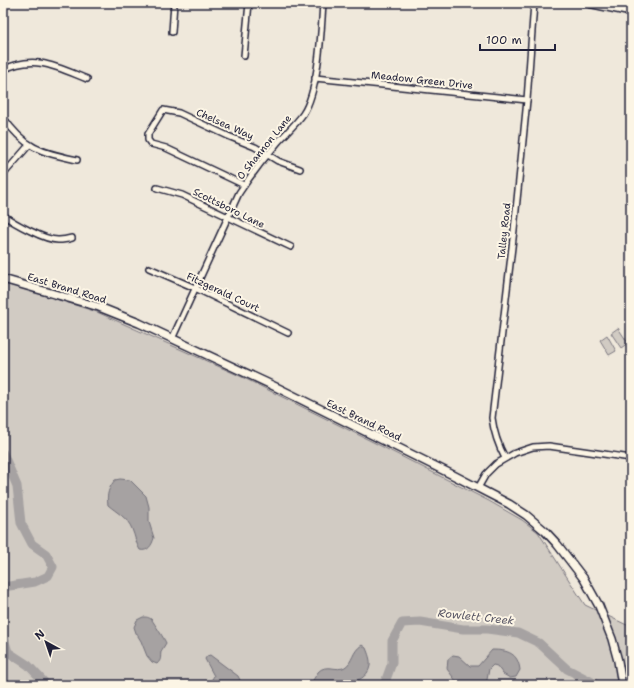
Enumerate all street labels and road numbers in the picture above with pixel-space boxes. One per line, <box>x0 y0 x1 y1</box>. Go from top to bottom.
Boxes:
street label: Meadow Green Drive <box>370 68 474 92</box>
street label: Chelsea Way <box>194 106 256 143</box>
street label: O Shannon Lane <box>234 112 294 182</box>
street label: Scottsboro Lane <box>191 185 267 231</box>
street label: Talley Road <box>495 201 514 260</box>
street label: Fitzgerald Court <box>184 269 262 315</box>
street label: East Brand Road <box>26 270 109 306</box>
street label: East Brand Road <box>324 396 404 444</box>

